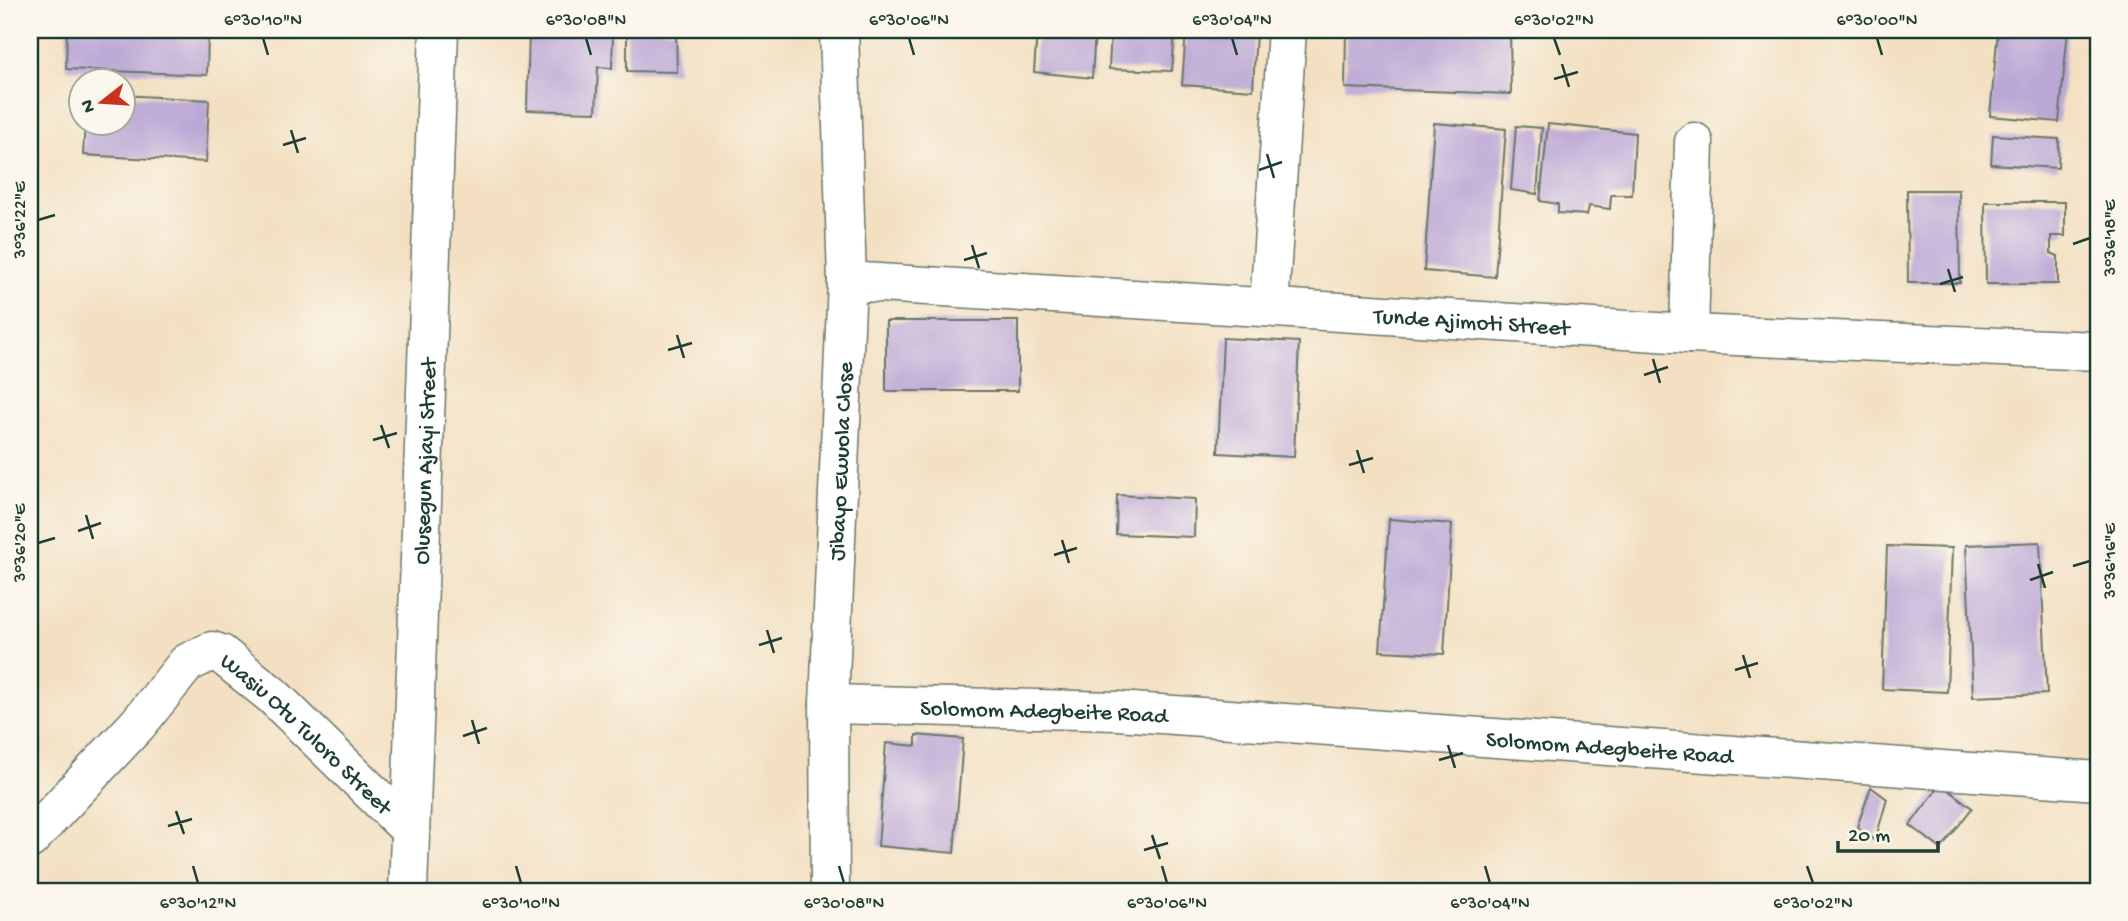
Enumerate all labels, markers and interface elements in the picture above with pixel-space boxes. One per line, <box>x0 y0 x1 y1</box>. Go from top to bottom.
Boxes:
text: 6°30'10"N <box>224 11 302 32</box>
text: 6°30'08"N <box>546 11 626 32</box>
text: 6°30'06"N <box>869 11 949 32</box>
text: 6°30'04"N <box>1192 11 1272 32</box>
text: 6°30'02"N <box>1514 11 1594 32</box>
text: 6°30'00"N <box>1836 11 1918 32</box>
north arrow <box>66 66 136 136</box>
text: N <box>76 97 102 115</box>
text: 3°36'22"E <box>11 181 32 259</box>
text: 3°36'18"E <box>2101 199 2122 277</box>
street label: Tunde Ajimoti Street <box>1371 304 1572 344</box>
street label: Olusegun Ajayi Street <box>410 356 444 565</box>
street label: Jibayo Ewuola Close <box>825 360 861 561</box>
text: 3°36'20"E <box>11 503 32 583</box>
text: 3°36'16"E <box>2101 522 2122 600</box>
street label: Wasiu Otu Tuloro Street <box>214 649 397 823</box>
street label: Solomom Adegbeite Road <box>920 696 1170 732</box>
street label: Solomom Adegbeite Road <box>1485 727 1735 772</box>
scale bar <box>1838 809 1937 853</box>
text: 20 m <box>1848 825 1890 850</box>
text: 6°30'12"N <box>160 894 236 915</box>
text: 6°30'10"N <box>482 894 560 915</box>
text: 6°30'08"N <box>804 894 884 915</box>
text: 6°30'06"N <box>1127 894 1207 915</box>
text: 6°30'04"N <box>1450 894 1530 915</box>
text: 6°30'02"N <box>1773 894 1853 915</box>

